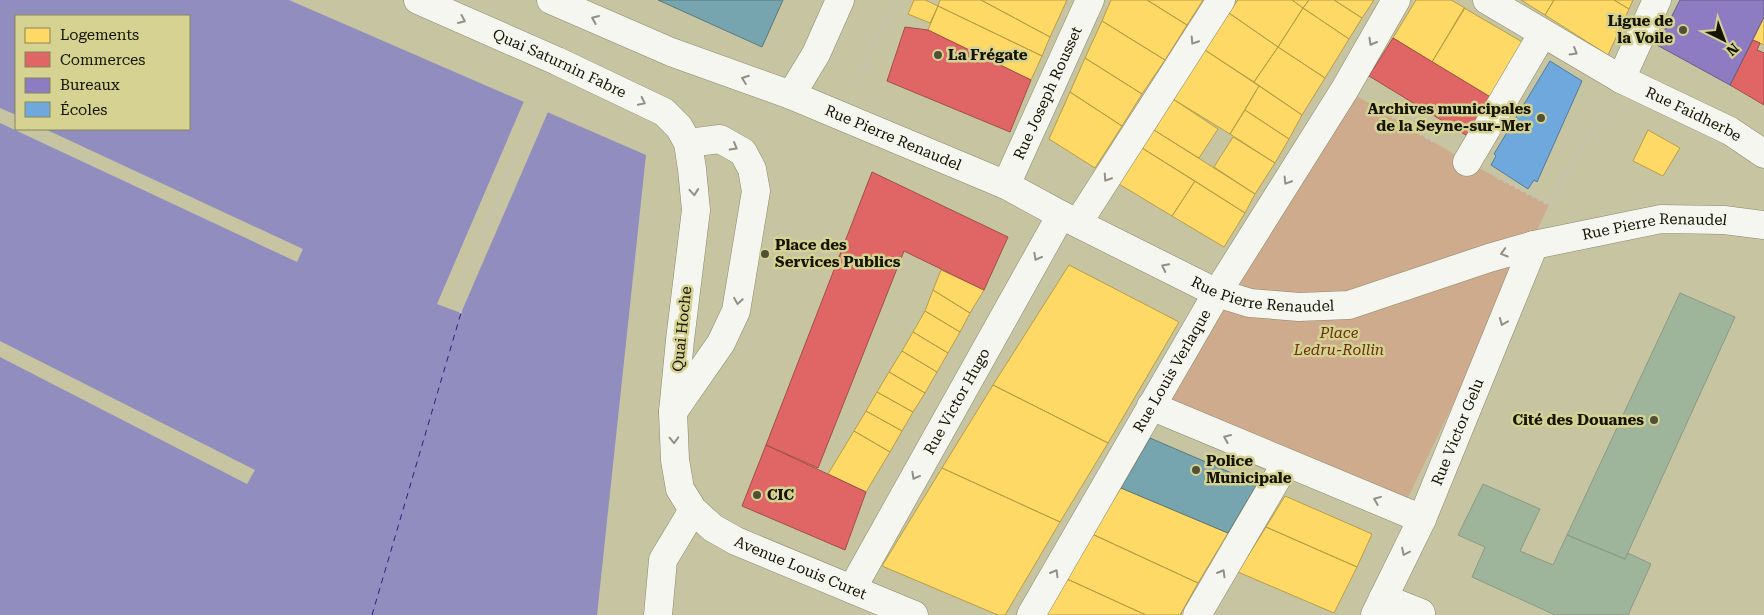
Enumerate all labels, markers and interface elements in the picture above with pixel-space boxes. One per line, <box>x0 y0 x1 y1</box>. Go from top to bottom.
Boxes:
place label: Ligue de la Voile <box>1608 12 1673 47</box>
one-way arrow <box>457 13 466 24</box>
one-way arrow <box>591 14 599 24</box>
legend <box>15 15 190 130</box>
north arrow <box>1699 15 1749 65</box>
street label: Rue Joseph Rousset <box>1010 23 1086 163</box>
marker: Ligue de la Voile <box>1677 24 1689 36</box>
street label: Quai Saturnin Fabre <box>490 25 629 102</box>
text: Logements <box>60 26 139 44</box>
one-way arrow <box>1191 36 1201 45</box>
one-way arrow <box>1368 37 1378 46</box>
text: N <box>1723 40 1742 59</box>
one-way arrow <box>1569 45 1578 55</box>
place label: La Frégate <box>948 46 1028 64</box>
marker: La Frégate <box>932 49 944 61</box>
text: Commerces <box>60 51 145 69</box>
one-way arrow <box>742 75 750 85</box>
text: Bureaux <box>60 76 120 94</box>
street label: Rue Faidherbe <box>1643 83 1745 145</box>
one-way arrow <box>637 95 646 106</box>
place label: Archives municipales de la Seyne-sur-Mer <box>1368 100 1531 135</box>
text: Écoles <box>60 101 107 119</box>
street label: Rue Pierre Renaudel <box>822 101 965 174</box>
marker: Archives municipales de la Seyne-sur-Mer <box>1535 112 1547 124</box>
one-way arrow <box>729 141 738 151</box>
one-way arrow <box>1104 172 1113 182</box>
one-way arrow <box>1284 175 1294 184</box>
one-way arrow <box>688 188 699 196</box>
street label: Rue Pierre Renaudel <box>1580 210 1728 244</box>
place label: Place des Services Publics <box>775 236 901 271</box>
marker: Place des Services Publics <box>759 248 771 260</box>
one-way arrow <box>1500 248 1508 258</box>
one-way arrow <box>1034 252 1044 261</box>
one-way arrow <box>1161 263 1170 273</box>
street label: Rue Pierre Renaudel <box>1188 273 1335 316</box>
street label: Quai Hoche <box>669 285 695 373</box>
one-way arrow <box>733 296 743 305</box>
street label: Rue Louis Verlaque <box>1129 306 1215 436</box>
one-way arrow <box>1498 317 1509 326</box>
park label: Place Ledru-Rollin <box>1293 324 1384 359</box>
street label: Rue Victor Hugo <box>920 345 994 458</box>
street label: Rue Victor Gelu <box>1428 375 1488 488</box>
place label: Cité des Douanes <box>1513 411 1644 429</box>
marker: Cité des Douanes <box>1648 414 1660 426</box>
one-way arrow <box>1223 433 1232 444</box>
one-way arrow <box>669 437 679 445</box>
place label: Police Municipale <box>1206 452 1292 487</box>
marker: Police Municipale <box>1190 464 1202 476</box>
one-way arrow <box>912 470 922 479</box>
place label: CIC <box>767 486 794 504</box>
marker: CIC <box>751 489 763 501</box>
one-way arrow <box>1373 496 1382 506</box>
street label: Avenue Louis Curet <box>732 532 870 603</box>
one-way arrow <box>1402 547 1412 556</box>
one-way arrow <box>1049 569 1059 578</box>
one-way arrow <box>1216 569 1226 578</box>

